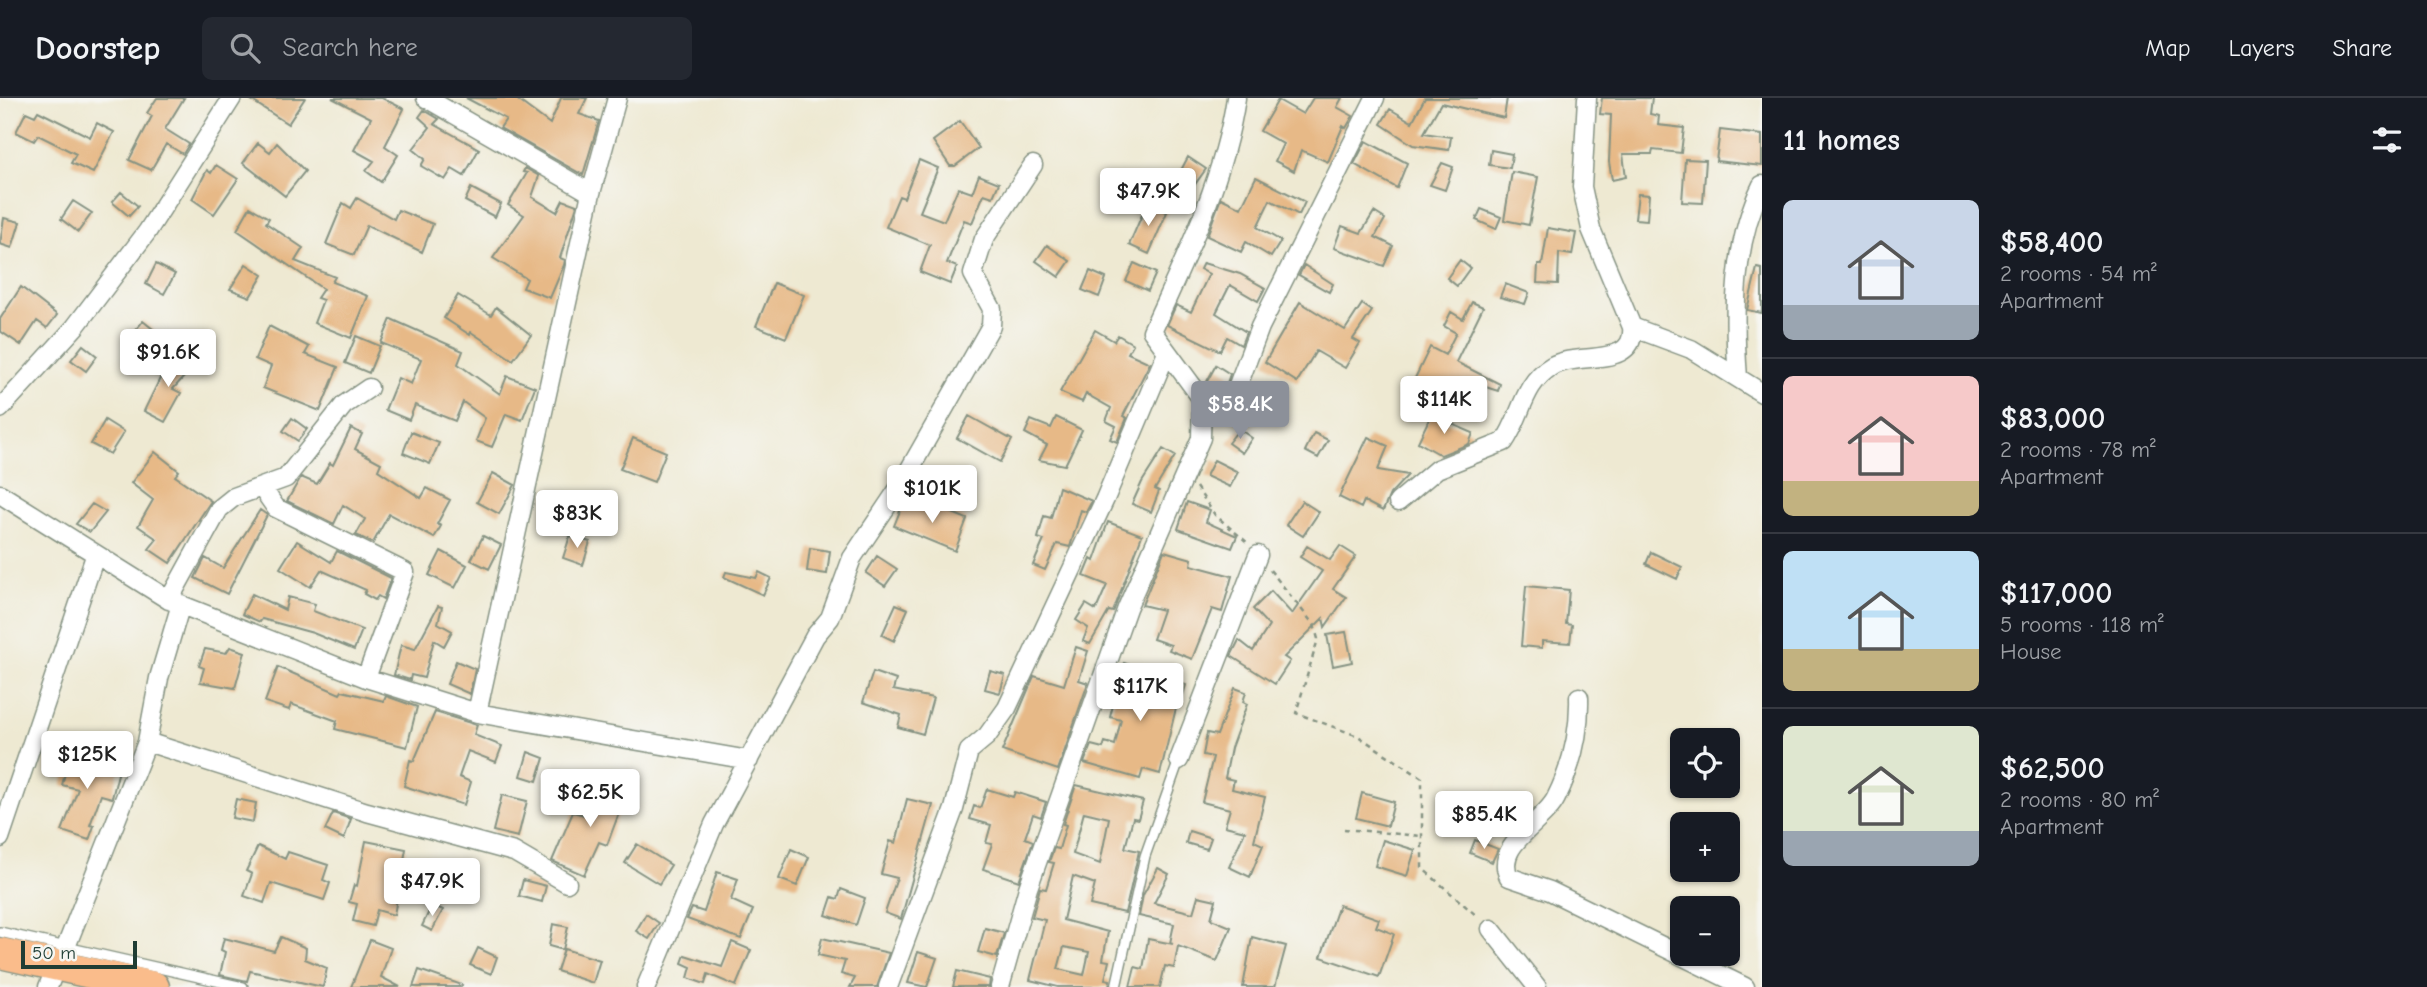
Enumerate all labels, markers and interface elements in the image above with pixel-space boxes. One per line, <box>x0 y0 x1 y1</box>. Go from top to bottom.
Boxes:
search box <box>202 17 692 80</box>
text: Doorstep <box>35 29 160 67</box>
icon: search <box>226 29 264 67</box>
text: Search here <box>282 33 418 63</box>
text: Map <box>2145 34 2191 62</box>
text: Layers <box>2229 34 2294 62</box>
text: Share <box>2332 34 2392 62</box>
icon: filters <box>2368 121 2406 159</box>
text: 11 homes <box>1783 123 1900 158</box>
pin: $47.9K <box>1091 169 1205 228</box>
text: $47.9K <box>1116 177 1180 204</box>
text: $58,400 <box>2000 225 2103 260</box>
icon: home <box>1839 228 1923 312</box>
text: 2 rooms · 54 m² <box>2000 260 2157 287</box>
text: Apartment <box>2000 287 2103 314</box>
pin: $91.6K <box>111 330 225 389</box>
text: $91.6K <box>136 338 200 365</box>
pin: $114K <box>1395 376 1493 436</box>
pin: $58.4K <box>1183 382 1297 441</box>
text: $114K <box>1416 385 1472 412</box>
text: $58.4K <box>1207 390 1273 417</box>
text: $83,000 <box>2000 401 2105 436</box>
icon: home <box>1839 404 1923 488</box>
text: 2 rooms · 78 m² <box>2000 436 2156 463</box>
text: Apartment <box>2000 463 2103 490</box>
pin: $101K <box>883 466 981 525</box>
text: $101K <box>903 474 961 501</box>
pin: $83K <box>536 490 618 550</box>
text: $83K <box>552 499 602 526</box>
text: $117,000 <box>2000 576 2112 611</box>
icon: home <box>1839 579 1923 663</box>
text: 5 rooms · 118 m² <box>2000 611 2164 638</box>
text: House <box>2000 638 2062 665</box>
pin: $117K <box>1091 664 1189 723</box>
text: $117K <box>1112 672 1168 699</box>
map controls <box>1670 728 1740 966</box>
button: locate <box>1670 728 1740 798</box>
pin: $125K <box>38 732 136 791</box>
text: $125K <box>57 740 117 767</box>
text: $62,500 <box>2000 751 2105 786</box>
icon: home <box>1839 754 1923 838</box>
pin: $62.5K <box>533 770 647 829</box>
text: $62.5K <box>557 778 623 805</box>
text: 2 rooms · 80 m² <box>2000 786 2159 813</box>
pin: $85.4K <box>1427 792 1541 851</box>
text: $85.4K <box>1451 800 1517 827</box>
button: + <box>1670 812 1740 882</box>
text: Apartment <box>2000 813 2103 840</box>
pin: $47.9K <box>375 858 489 918</box>
text: $47.9K <box>400 867 464 894</box>
button: − <box>1670 896 1740 966</box>
scale bar <box>21 938 136 970</box>
text: 50 m <box>32 942 76 964</box>

